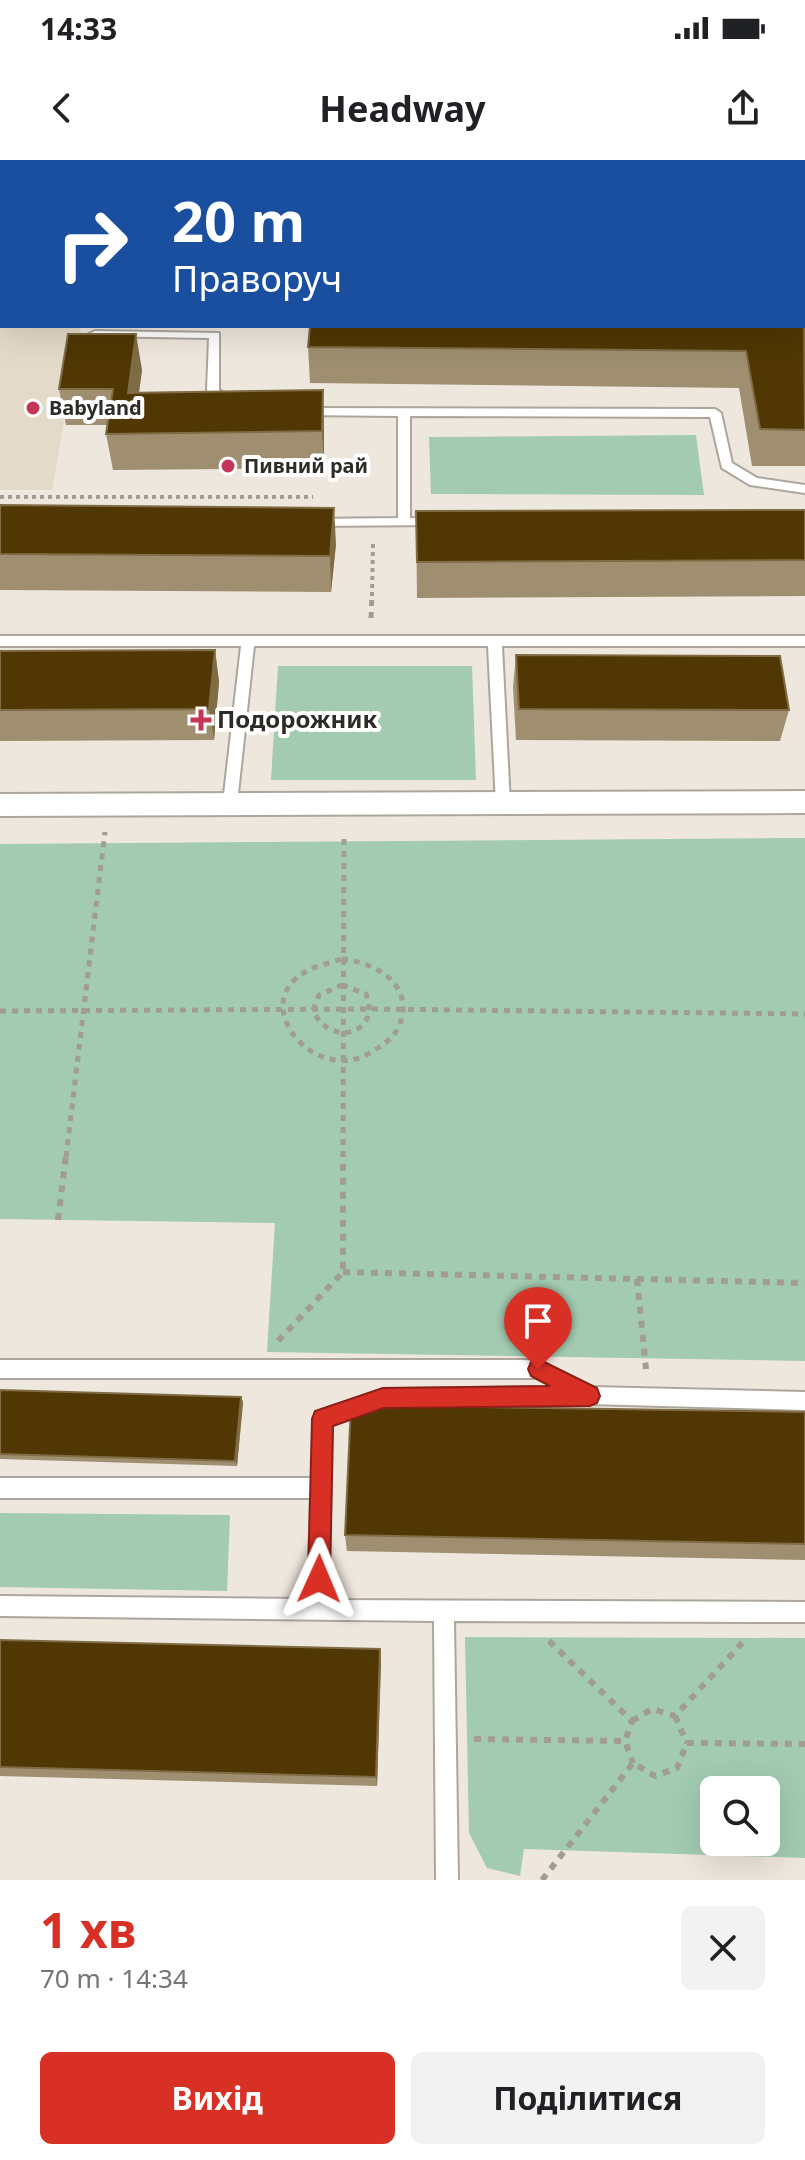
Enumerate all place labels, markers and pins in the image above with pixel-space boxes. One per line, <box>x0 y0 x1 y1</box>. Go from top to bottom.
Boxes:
place label: Babyland <box>49 394 142 421</box>
marker: Babyland <box>24 399 42 417</box>
place label: Пивний рай <box>244 452 368 479</box>
marker: Пивний рай <box>219 457 237 475</box>
place label: Подорожник <box>217 702 378 735</box>
marker: Подорожник <box>192 711 210 729</box>
pin <box>504 1287 572 1369</box>

